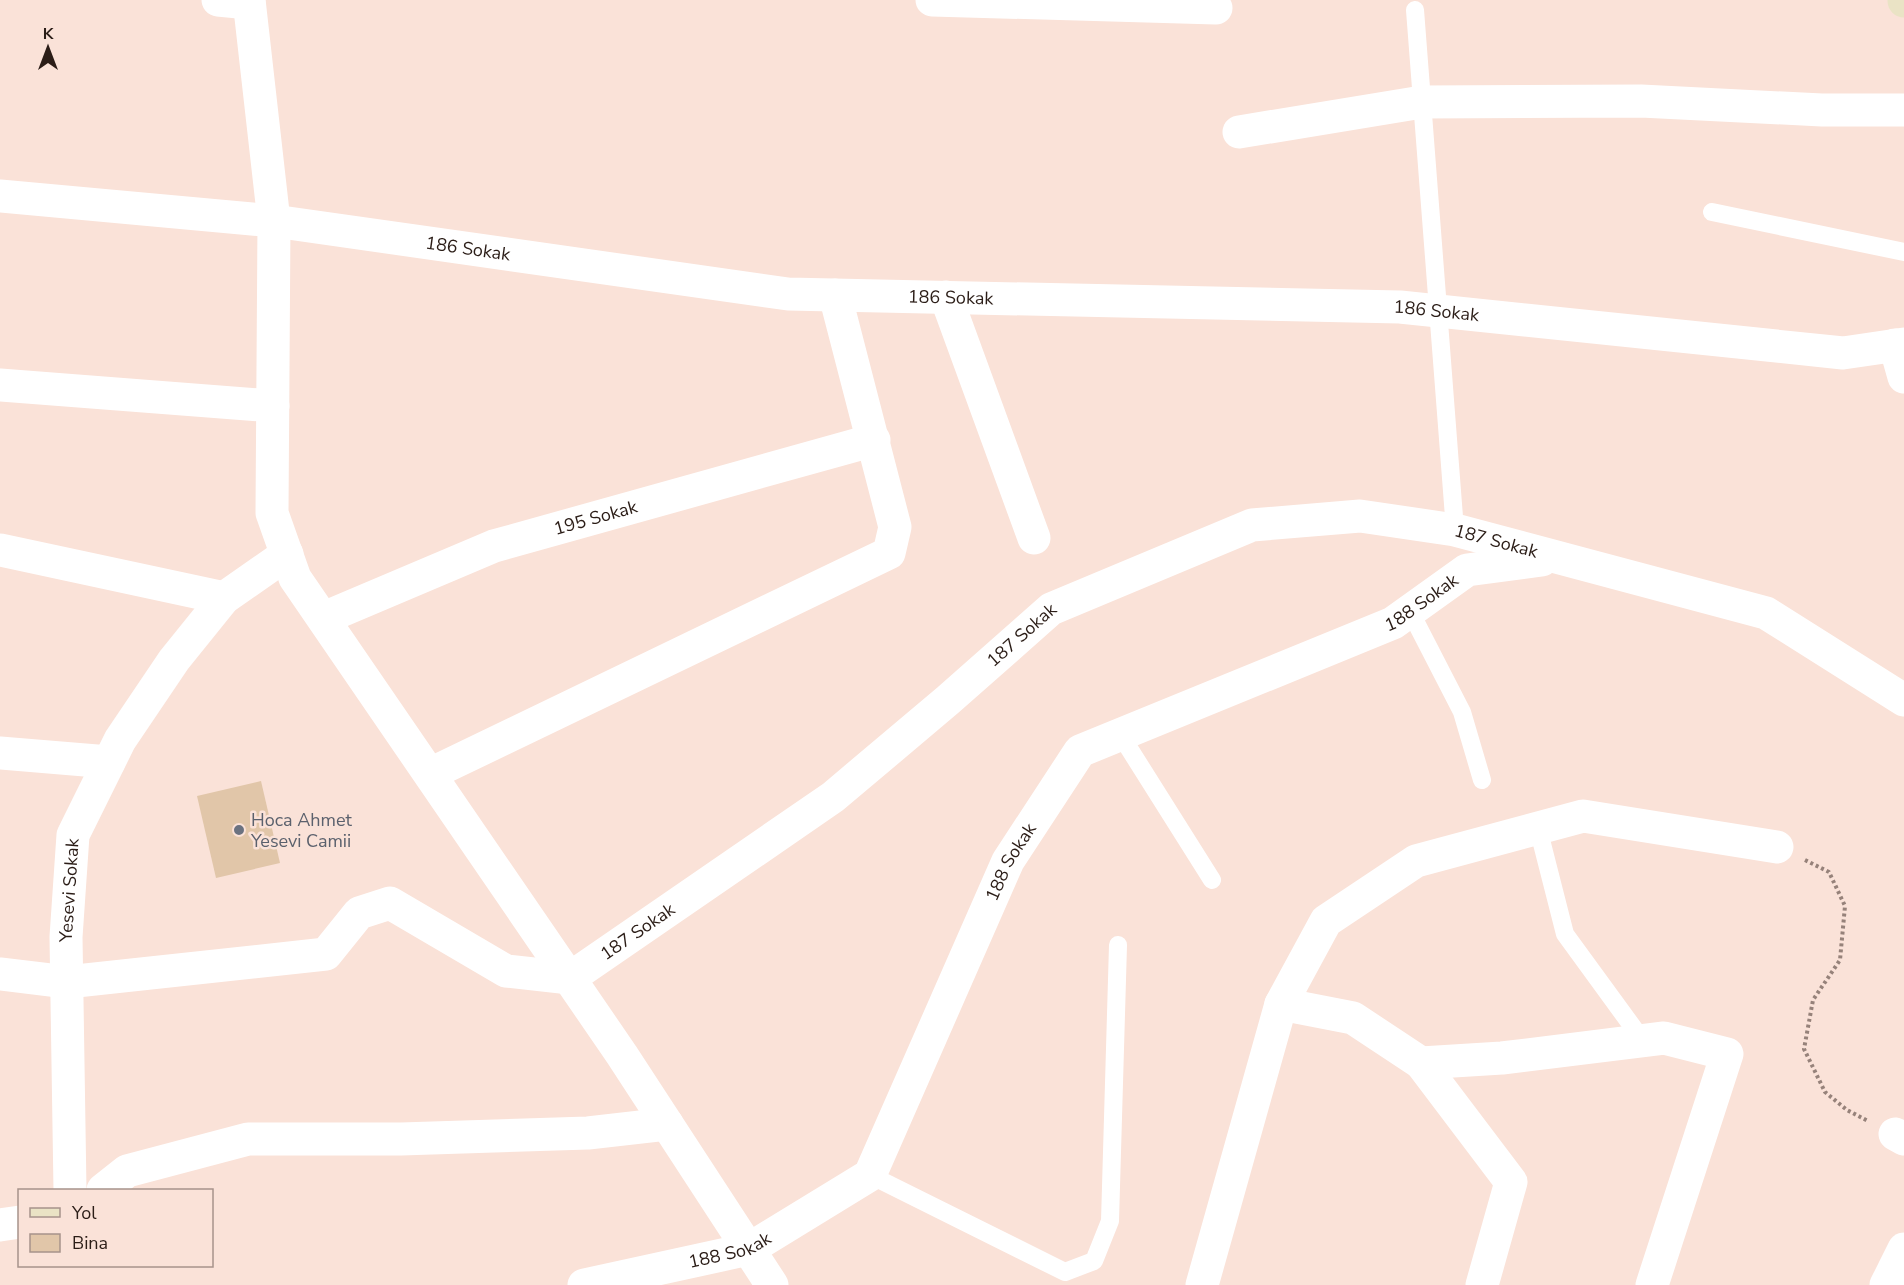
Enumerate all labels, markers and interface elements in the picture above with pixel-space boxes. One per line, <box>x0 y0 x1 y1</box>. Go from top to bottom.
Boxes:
north arrow <box>18 18 78 78</box>
text: K <box>43 23 55 45</box>
street label: 186 Sokak <box>424 231 513 267</box>
street label: 186 Sokak <box>908 285 995 310</box>
street label: 186 Sokak <box>1393 295 1481 327</box>
street label: 195 Sokak <box>551 494 641 541</box>
street label: 187 Sokak <box>1452 518 1542 564</box>
street label: 188 Sokak <box>1381 568 1464 637</box>
street label: 187 Sokak <box>982 597 1062 672</box>
place label: Hoca Ahmet Yesevi Camii <box>250 808 352 853</box>
street label: 188 Sokak <box>980 818 1042 905</box>
marker: Hoca Ahmet Yesevi Camii <box>232 823 246 837</box>
street label: Yesevi Sokak <box>54 837 85 943</box>
street label: 187 Sokak <box>595 897 680 966</box>
legend <box>18 1189 213 1267</box>
text: Yol <box>71 1201 97 1225</box>
street label: 188 Sokak <box>686 1226 777 1274</box>
text: Bina <box>72 1231 108 1255</box>

